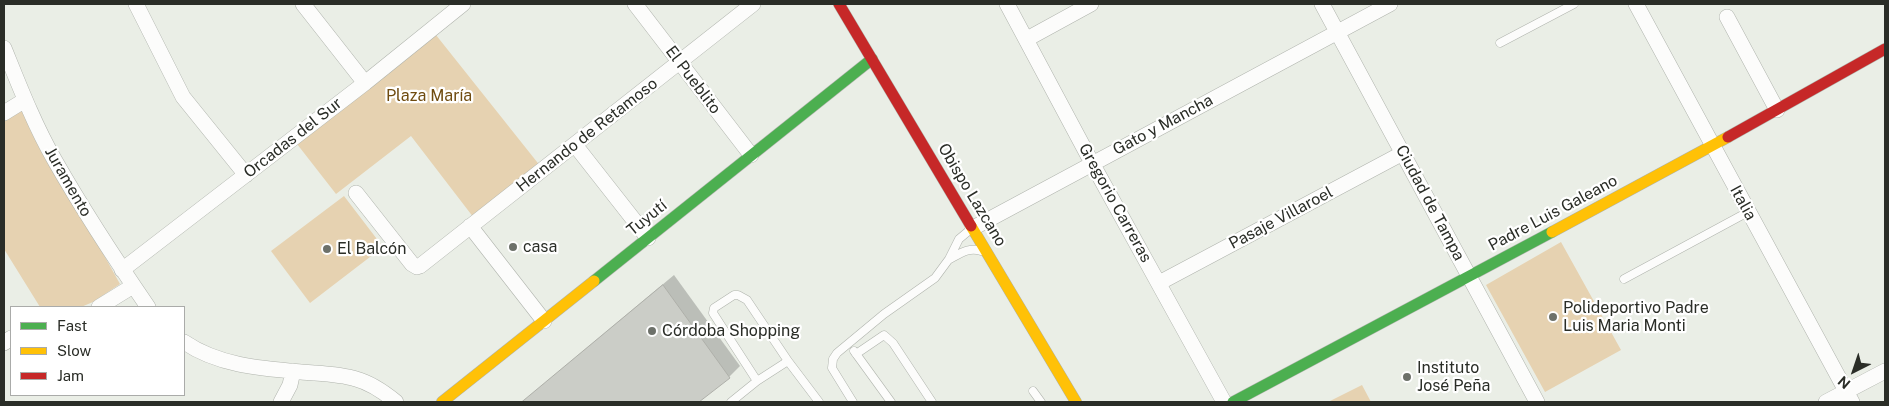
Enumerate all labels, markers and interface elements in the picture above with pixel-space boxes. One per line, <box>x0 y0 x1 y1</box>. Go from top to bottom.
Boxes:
street label: El Pueblito <box>661 42 725 118</box>
street label: Hernando de Retamoso <box>513 74 661 196</box>
park label: Plaza María <box>386 86 472 106</box>
street label: Gato y Mancha <box>1110 91 1216 159</box>
street label: Orcadas del Sur <box>240 94 346 182</box>
street label: Obispo Lazcano <box>934 140 1010 250</box>
street label: Gregorio Carreras <box>1074 140 1156 266</box>
street label: Ciudad de Tampa <box>1391 142 1469 264</box>
street label: Juramento <box>40 144 96 220</box>
street label: Padre Luis Galeano <box>1485 171 1621 255</box>
street label: Italia <box>1726 182 1760 224</box>
street label: Pasaje Villaroel <box>1226 183 1336 253</box>
street label: Tuyutí <box>623 196 671 240</box>
place label: casa <box>523 237 557 257</box>
place label: El Balcón <box>337 239 406 259</box>
marker: casa <box>507 241 519 253</box>
marker: El Balcón <box>321 243 333 255</box>
place label: Polideportivo Padre Luis Maria Monti <box>1563 298 1709 336</box>
legend <box>10 306 185 396</box>
marker: Polideportivo Padre Luis Maria Monti <box>1547 311 1559 323</box>
text: Fast <box>57 317 87 334</box>
place label: Córdoba Shopping <box>662 321 800 341</box>
marker: Córdoba Shopping <box>646 325 658 337</box>
text: Slow <box>57 342 91 359</box>
north arrow <box>1829 346 1879 396</box>
place label: Instituto José Peña <box>1417 358 1490 396</box>
text: Jam <box>57 367 84 384</box>
marker: Instituto José Peña <box>1401 371 1413 383</box>
text: N <box>1835 373 1854 392</box>

